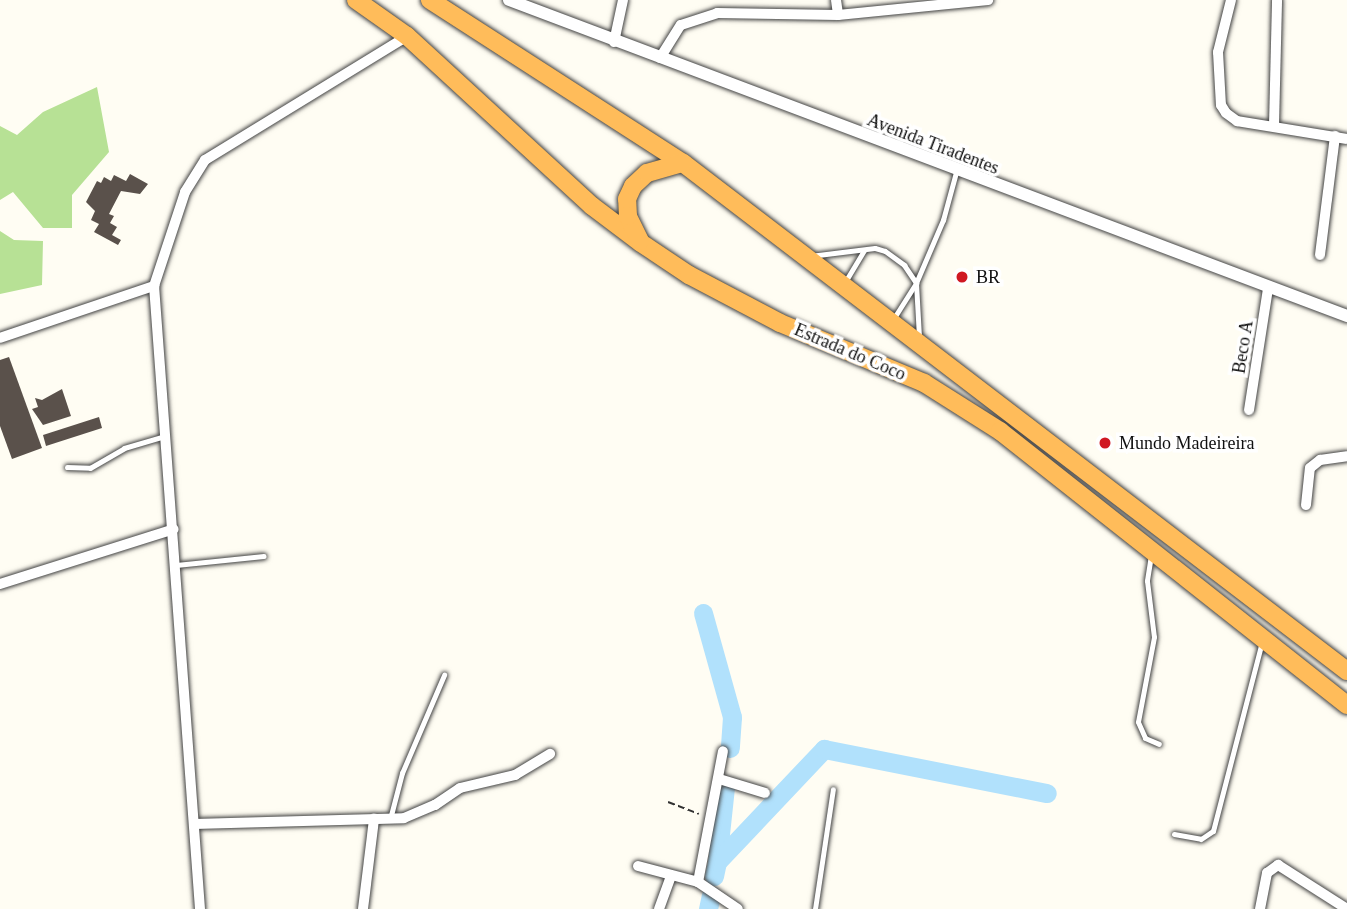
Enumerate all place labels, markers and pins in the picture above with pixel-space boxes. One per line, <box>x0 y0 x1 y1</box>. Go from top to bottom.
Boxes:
place label: BR <box>976 266 1000 288</box>
marker: BR <box>954 269 970 285</box>
place label: Mundo Madeireira <box>1119 432 1254 454</box>
marker: Mundo Madeireira <box>1097 435 1113 451</box>

